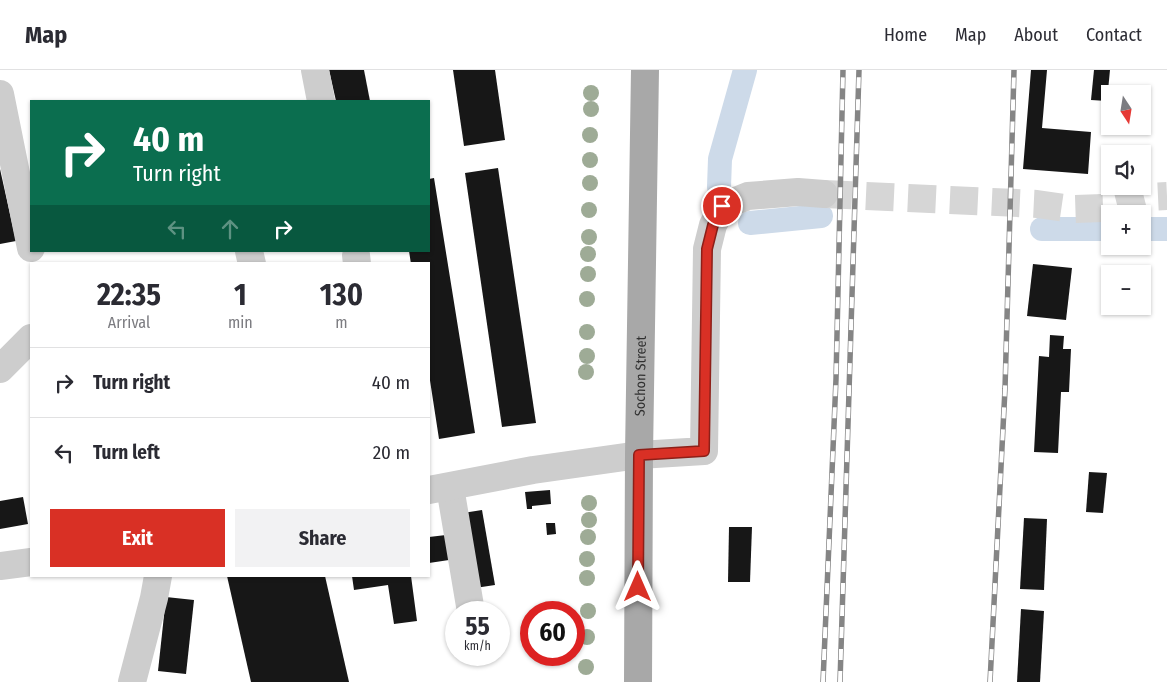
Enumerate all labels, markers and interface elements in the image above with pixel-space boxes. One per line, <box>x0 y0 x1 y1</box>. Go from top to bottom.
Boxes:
text: Map <box>25 21 67 49</box>
text: Home <box>884 24 927 46</box>
text: Map <box>955 24 986 46</box>
text: About <box>1014 24 1058 46</box>
text: Contact <box>1086 24 1142 46</box>
north arrow <box>1101 85 1151 135</box>
map controls <box>1101 85 1151 315</box>
text: 40 m <box>133 118 204 160</box>
icon: right <box>50 120 115 185</box>
button: sound <box>1101 145 1151 195</box>
text: Turn right <box>133 160 221 187</box>
pin <box>701 185 743 227</box>
icon: arrive <box>708 192 736 220</box>
button: + <box>1101 205 1151 255</box>
icon: left <box>163 215 191 243</box>
icon: ahead <box>216 215 244 243</box>
icon: right <box>269 215 297 243</box>
button: − <box>1101 265 1151 315</box>
text: 22:35 <box>97 277 161 313</box>
text: 1 <box>234 277 247 313</box>
text: 130 <box>320 277 363 313</box>
text: Arrival <box>108 313 150 332</box>
text: min <box>228 313 253 332</box>
text: m <box>335 313 348 332</box>
street label: Sochon Street <box>631 335 649 416</box>
icon: right <box>50 369 78 397</box>
text: Turn right <box>93 371 170 394</box>
text: 40 m <box>372 371 410 394</box>
icon: left <box>50 439 78 467</box>
text: Turn left <box>93 441 160 464</box>
text: 20 m <box>373 441 410 464</box>
button: Exit <box>50 509 225 567</box>
button: Share <box>235 509 410 567</box>
position arrow <box>611 560 663 612</box>
speed limit sign: 60 <box>520 601 585 666</box>
text: 55 <box>465 612 490 642</box>
text: km/h <box>464 639 491 653</box>

